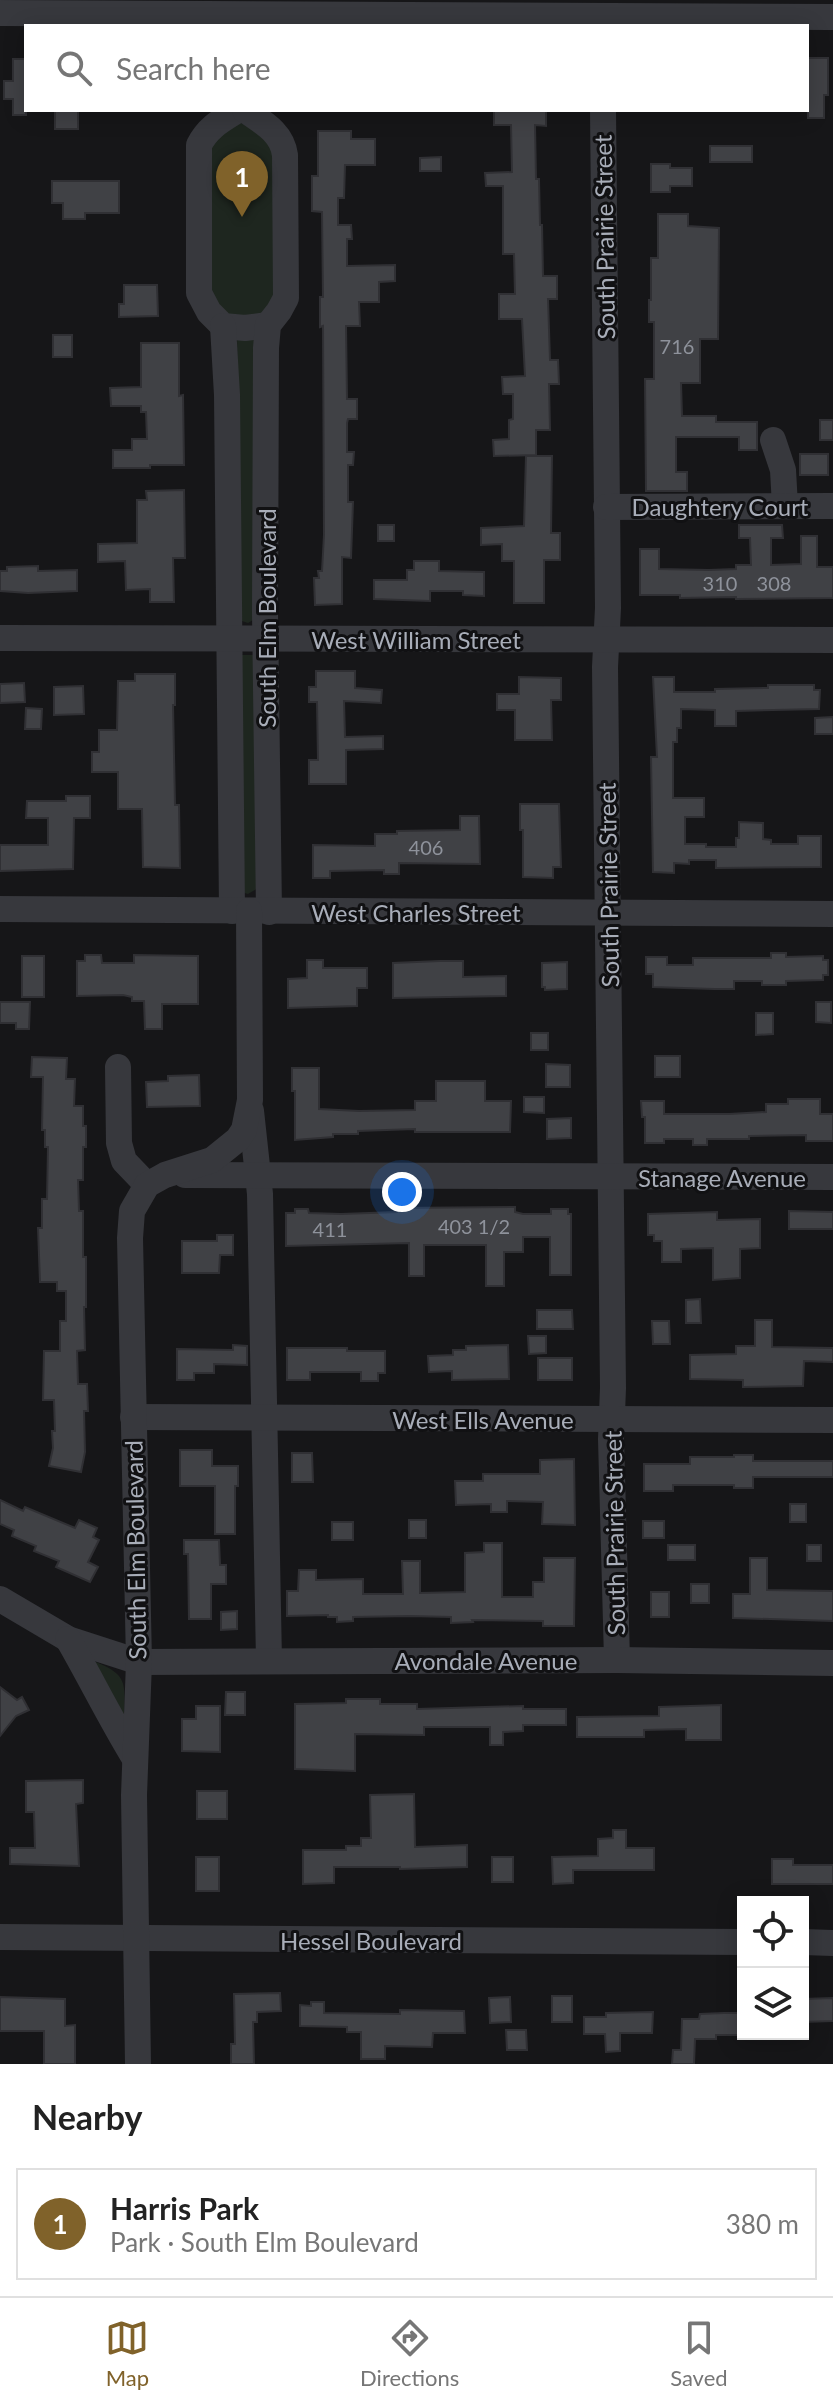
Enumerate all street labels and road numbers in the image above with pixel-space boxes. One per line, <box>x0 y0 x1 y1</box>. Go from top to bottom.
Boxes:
street label: South Prairie Street <box>588 134 620 340</box>
street label: Daughtery Court <box>632 492 809 521</box>
street label: South Elm Boulevard <box>252 508 281 728</box>
street label: West William Street <box>311 625 521 654</box>
street label: South Prairie Street <box>592 782 624 988</box>
street label: West Charles Street <box>311 898 521 927</box>
street label: Stanage Avenue <box>638 1163 806 1192</box>
street label: West Ells Avenue <box>392 1405 574 1434</box>
street label: South Prairie Street <box>598 1430 630 1636</box>
street label: South Elm Boulevard <box>119 1440 151 1660</box>
street label: Avondale Avenue <box>395 1646 577 1675</box>
street label: Hessel Boulevard <box>280 1926 462 1955</box>

